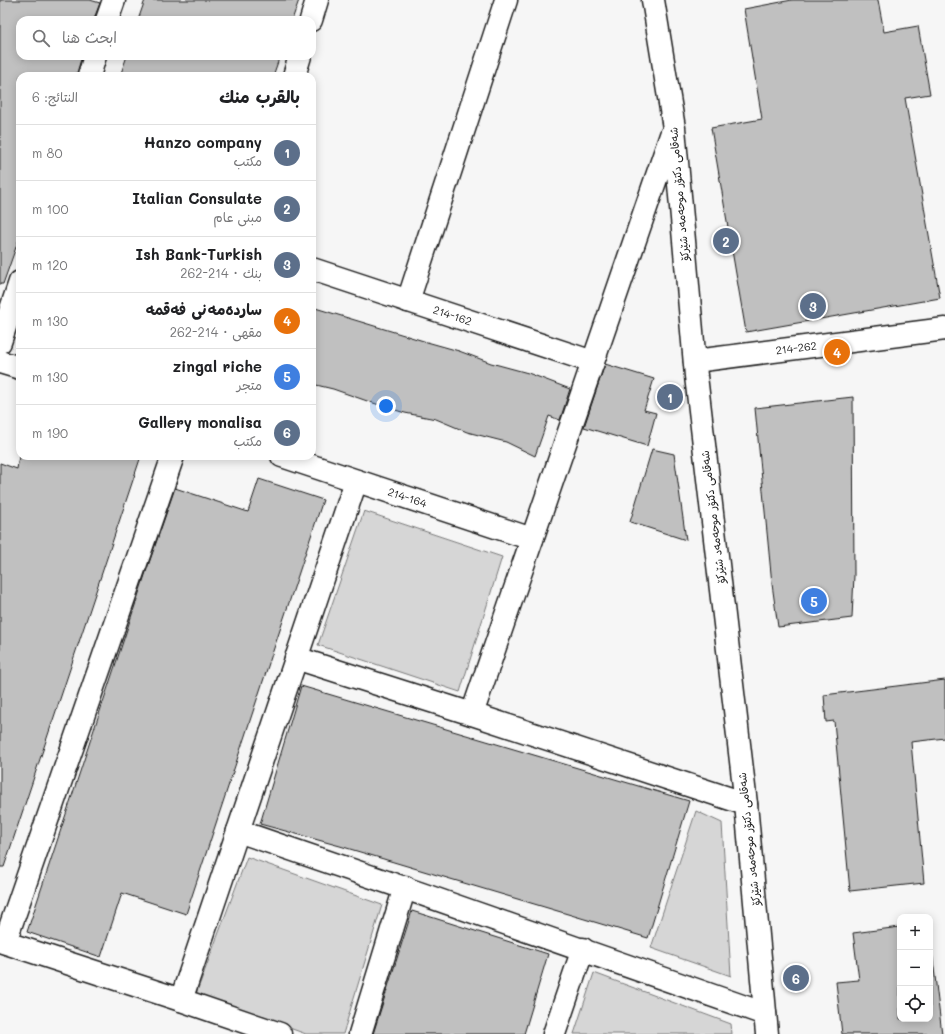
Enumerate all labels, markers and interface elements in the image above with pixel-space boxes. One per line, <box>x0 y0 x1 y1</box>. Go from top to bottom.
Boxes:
search box <box>16 16 316 60</box>
icon: search <box>30 27 52 49</box>
text: ابحث هنا <box>62 27 117 47</box>
text: بالقرب منك <box>219 85 300 107</box>
text: النتائج: 6 <box>32 88 78 105</box>
street label: شەقامی دکتۆر موحەمەد شێرکۆ <box>665 127 693 262</box>
text: Hanzo company <box>144 132 262 152</box>
text: 80 m <box>32 144 62 161</box>
text: 1 <box>284 144 290 161</box>
text: مكتب <box>234 152 262 169</box>
text: Italian Consulate <box>132 188 262 208</box>
text: 100 m <box>32 200 68 217</box>
text: 2 <box>283 200 291 217</box>
text: مبنى عام <box>213 208 262 225</box>
pin: 2 <box>713 226 739 256</box>
text: Ish Bank-Turkish <box>136 244 262 264</box>
text: 120 m <box>32 256 68 273</box>
text: 3 <box>283 256 291 273</box>
text: بنك · 214-262 <box>180 264 262 281</box>
pin: 3 <box>800 291 826 321</box>
text: ساردەمەنی فەقمە <box>146 299 262 319</box>
street label: 214-162 <box>431 302 474 328</box>
text: 130 m <box>32 312 68 329</box>
text: 4 <box>283 312 291 329</box>
text: مقهى · 214-262 <box>170 323 262 340</box>
pin: 4 <box>824 337 850 367</box>
street label: 214-262 <box>775 338 817 358</box>
text: zingal riche <box>173 356 262 376</box>
text: 130 m <box>32 368 68 385</box>
text: 5 <box>283 368 291 385</box>
text: متجر <box>237 376 262 393</box>
pin: 1 <box>657 382 683 412</box>
your location <box>376 396 396 416</box>
text: Gallery monalisa <box>138 412 262 432</box>
text: 190 m <box>32 424 68 441</box>
text: 6 <box>283 424 291 441</box>
text: مكتب <box>234 432 262 449</box>
street label: شەقامی دکتۆر موحەمەد شێرکۆ <box>697 450 729 585</box>
street label: 214-164 <box>386 484 429 511</box>
pin: 5 <box>801 586 827 616</box>
street label: شەقامی دکتۆر موحەمەد شێرکۆ <box>734 772 764 907</box>
map controls <box>897 914 933 1022</box>
button: + <box>897 914 933 950</box>
button: − <box>897 950 933 986</box>
pin: 6 <box>783 963 809 993</box>
button: locate <box>897 986 933 1022</box>

